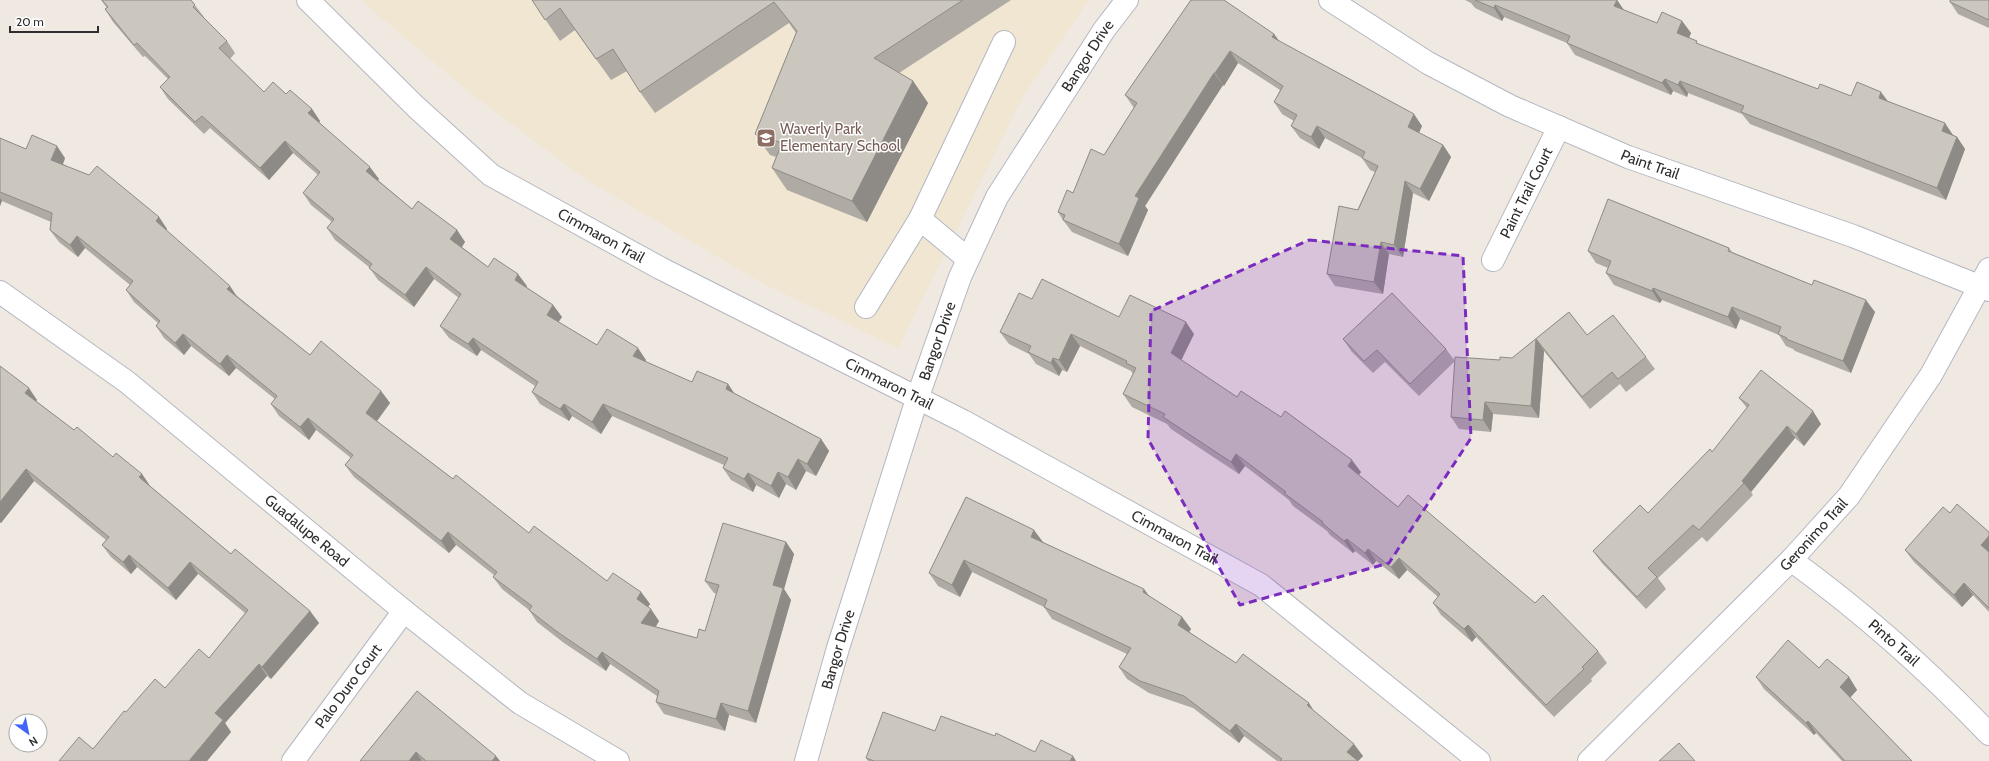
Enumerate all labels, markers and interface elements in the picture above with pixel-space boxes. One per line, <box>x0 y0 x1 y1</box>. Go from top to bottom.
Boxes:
scale bar <box>10 8 98 34</box>
text: 20 m <box>16 14 44 29</box>
street label: Bangor Drive <box>1058 16 1118 95</box>
place label: Waverly Park Elementary School <box>780 120 901 155</box>
school or university icon: Waverly Park Elementary School <box>755 127 777 149</box>
street label: Paint Trail Court <box>1496 144 1556 241</box>
street label: Paint Trail <box>1618 146 1682 183</box>
street label: Cimmaron Trail <box>555 205 648 267</box>
street label: Bangor Drive <box>915 299 960 383</box>
street label: Cimmaron Trail <box>842 354 937 414</box>
street label: Guadalupe Road <box>261 491 353 571</box>
street label: Geronimo Trail <box>1776 494 1852 575</box>
street label: Cimmaron Trail <box>1128 506 1221 569</box>
street label: Bangor Drive <box>818 607 859 691</box>
street label: Pinto Trail <box>1865 616 1923 670</box>
street label: Palo Duro Court <box>311 640 385 732</box>
north arrow <box>8 713 48 753</box>
text: N <box>26 733 41 749</box>

